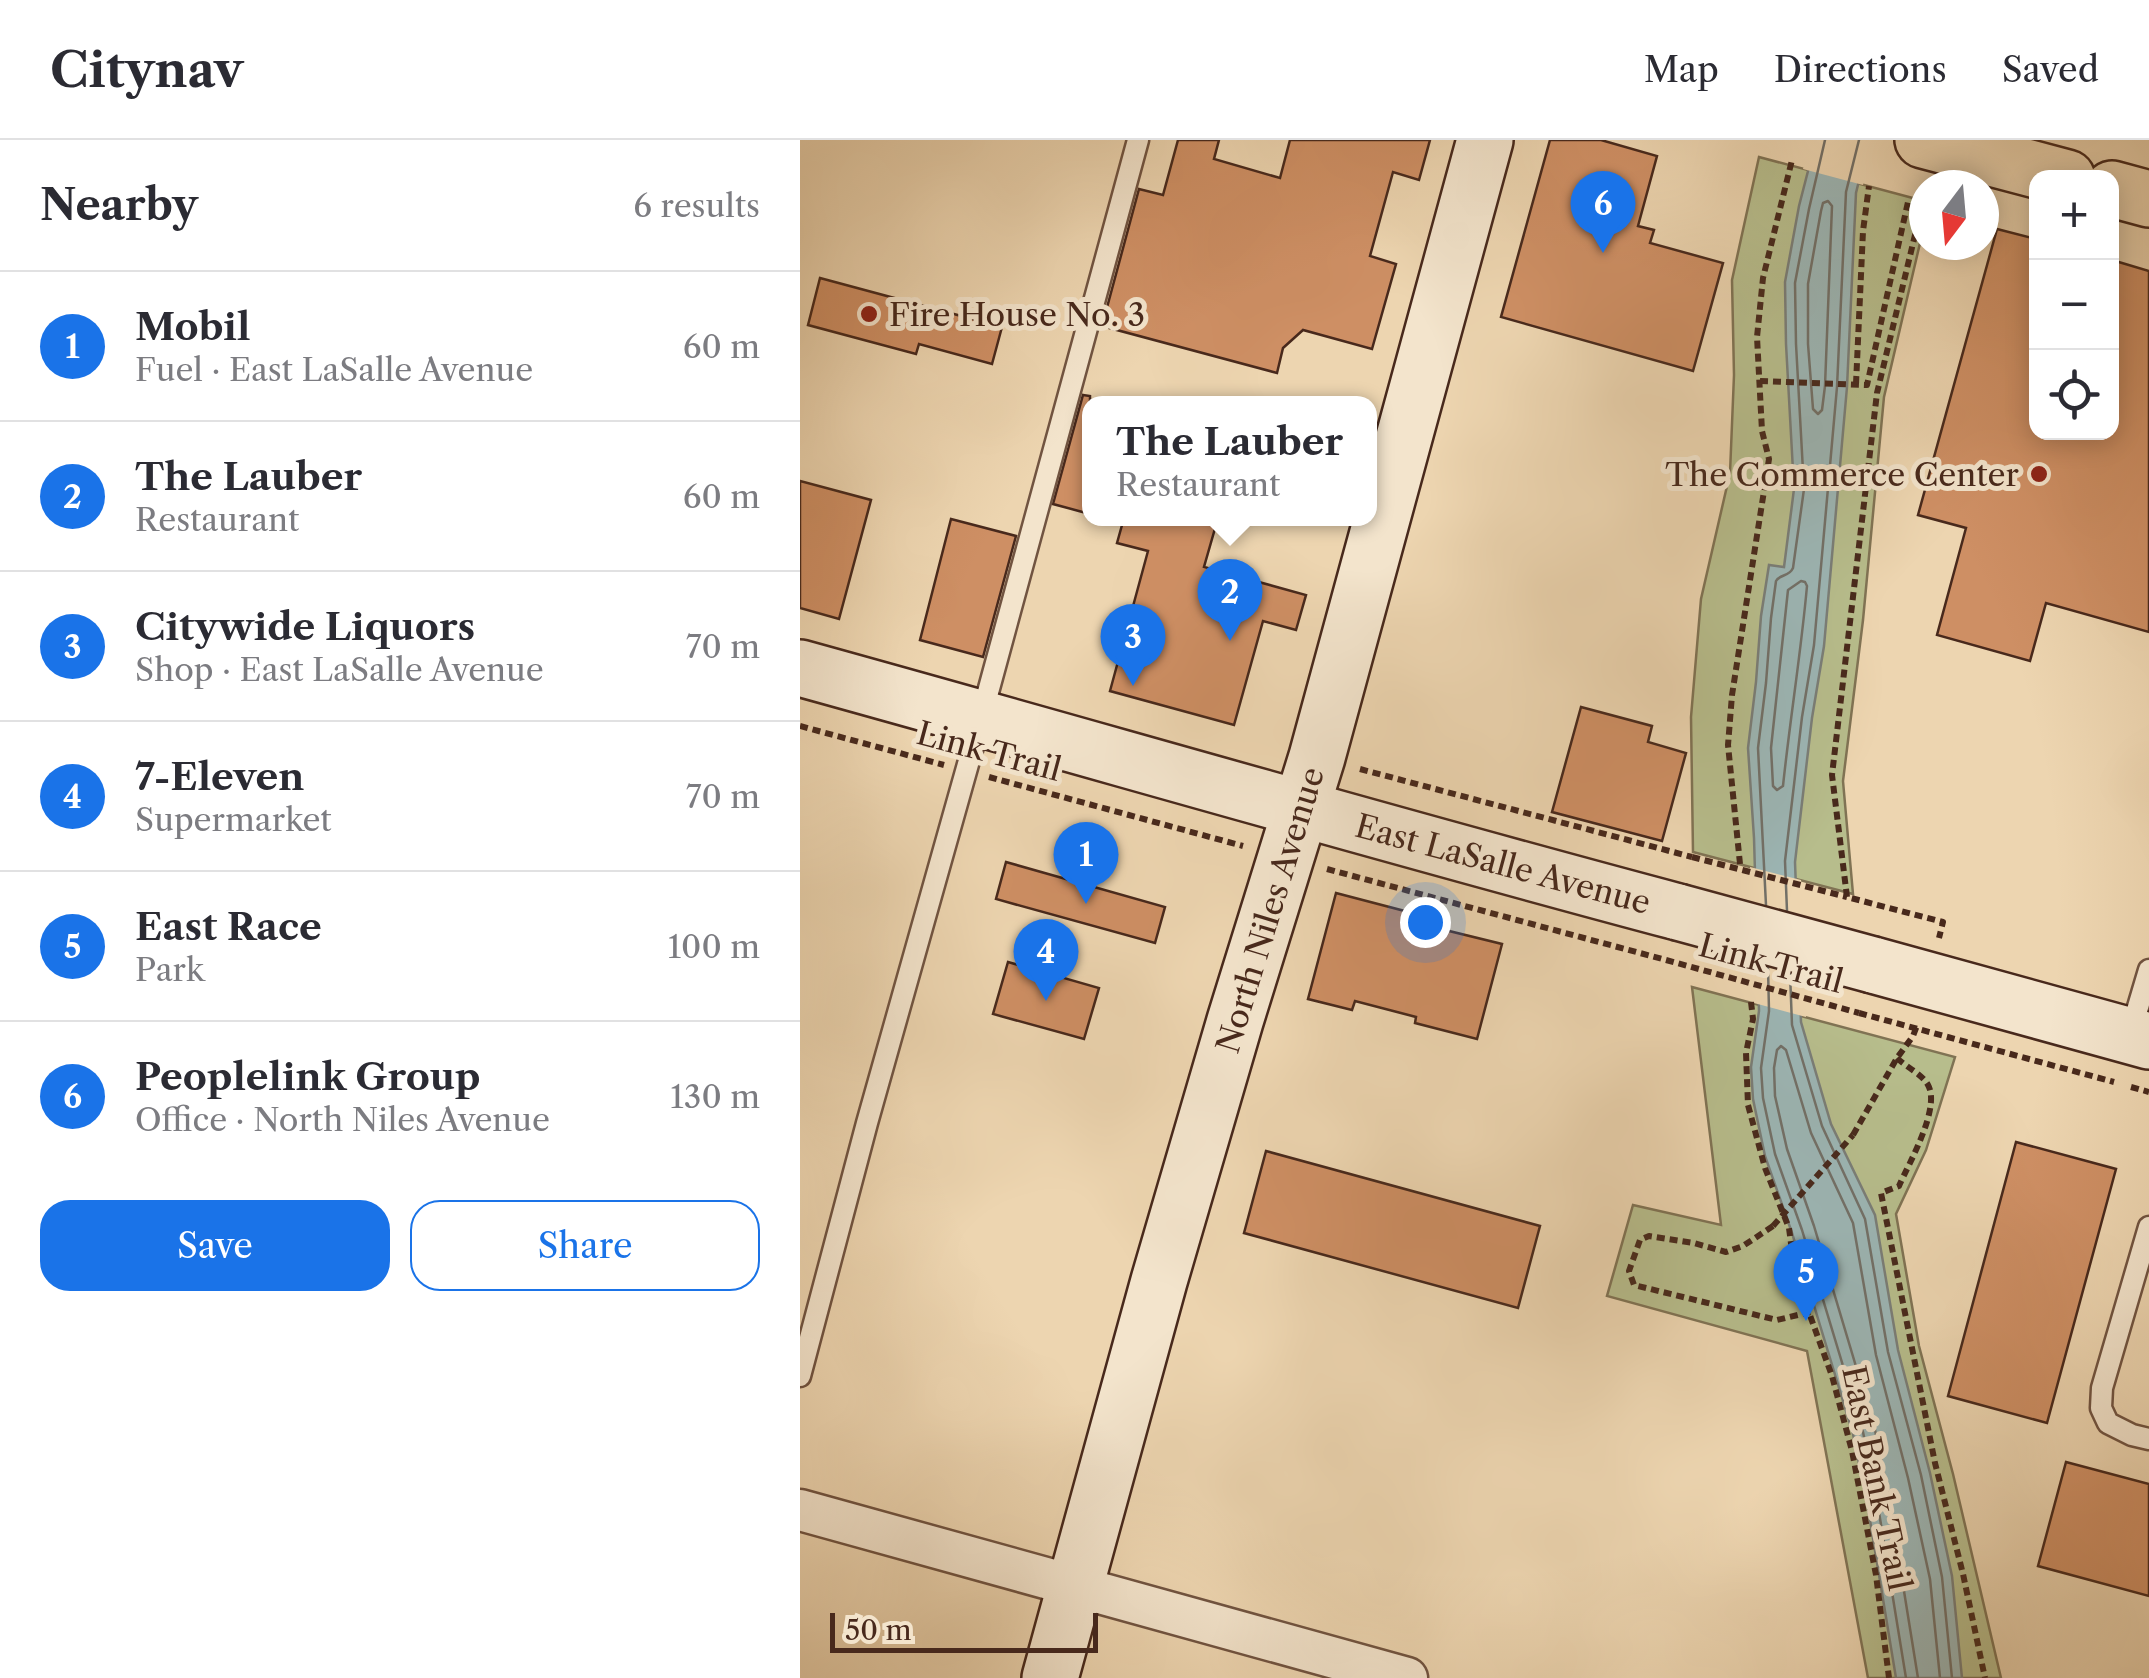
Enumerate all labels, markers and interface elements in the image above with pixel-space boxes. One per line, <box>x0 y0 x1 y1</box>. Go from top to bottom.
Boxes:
text: Citynav <box>50 40 243 99</box>
text: Map <box>1644 48 1719 91</box>
text: Directions <box>1774 48 1947 91</box>
text: Saved <box>2002 48 2099 91</box>
north arrow <box>1909 170 1999 260</box>
map controls <box>2029 170 2119 440</box>
button: + <box>2029 170 2119 260</box>
pin: 6 <box>1570 171 1636 253</box>
text: Nearby <box>40 179 198 231</box>
text: 6 results <box>633 186 760 225</box>
button: − <box>2029 260 2119 350</box>
place label: Fire House No. 3 <box>889 295 1145 334</box>
text: Mobil <box>135 303 250 350</box>
marker: Fire House No. 3 <box>858 303 880 325</box>
text: 1 <box>65 327 80 366</box>
text: 60 m <box>683 327 760 366</box>
text: Fuel · East LaSalle Avenue <box>135 350 533 389</box>
button: locate <box>2029 350 2119 440</box>
popup <box>1082 396 1377 526</box>
text: The Lauber <box>1116 418 1343 465</box>
text: The Lauber <box>135 453 362 500</box>
place label: The Commerce Center <box>1665 455 2020 494</box>
marker: The Commerce Center <box>2028 463 2050 485</box>
text: Restaurant <box>1116 465 1280 504</box>
text: 2 <box>63 477 82 516</box>
text: 60 m <box>683 477 760 516</box>
text: Restaurant <box>135 500 299 539</box>
pin: 2 <box>1198 558 1262 641</box>
text: Citywide Liquors <box>135 603 475 650</box>
pin: 3 <box>1100 604 1166 686</box>
text: 3 <box>63 627 82 666</box>
text: 70 m <box>686 627 760 666</box>
text: Shop · East LaSalle Avenue <box>135 650 544 689</box>
street label: Link Trail <box>913 713 1065 789</box>
text: 7-Eleven <box>135 753 304 800</box>
street label: North Niles Avenue <box>1208 762 1332 1058</box>
text: 4 <box>63 777 82 816</box>
text: 70 m <box>686 777 760 816</box>
text: Supermarket <box>135 800 332 839</box>
street label: East LaSalle Avenue <box>1351 806 1655 922</box>
pin: 1 <box>1054 822 1118 904</box>
your location <box>1400 897 1451 948</box>
text: East Race <box>135 903 322 950</box>
pin: 4 <box>1014 918 1078 1001</box>
street label: Link Trail <box>1695 925 1847 1001</box>
text: 5 <box>64 927 81 966</box>
text: 100 m <box>668 927 760 966</box>
text: Park <box>135 950 205 989</box>
text: Peoplelink Group <box>135 1053 481 1100</box>
text: 6 <box>63 1077 82 1116</box>
text: 130 m <box>670 1077 760 1116</box>
text: Office · North Niles Avenue <box>135 1100 550 1139</box>
button: Save <box>40 1200 390 1291</box>
button: Share <box>410 1200 760 1291</box>
pin: 5 <box>1774 1238 1838 1321</box>
street label: East Bank Trail <box>1834 1362 1920 1594</box>
scale bar <box>830 1608 1098 1652</box>
text: 50 m <box>845 1613 912 1647</box>

